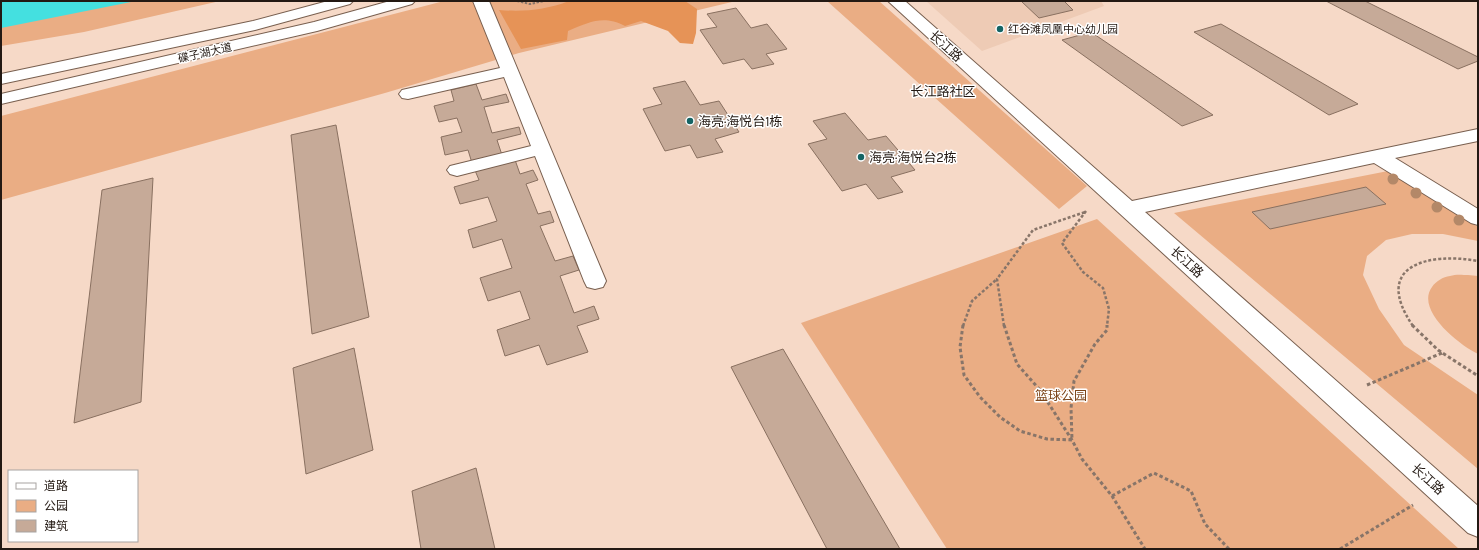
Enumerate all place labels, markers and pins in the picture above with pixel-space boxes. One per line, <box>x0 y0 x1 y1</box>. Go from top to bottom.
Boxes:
place label: 红谷滩凤凰中心幼儿园 <box>1008 23 1118 36</box>
marker: 红谷滩凤凰中心幼儿园 <box>995 24 1005 34</box>
place label: 海亮·海悦台1栋 <box>698 114 783 129</box>
marker: 海亮·海悦台1栋 <box>685 116 695 126</box>
place label: 海亮·海悦台2栋 <box>869 150 957 165</box>
marker: 海亮·海悦台2栋 <box>856 152 866 162</box>

